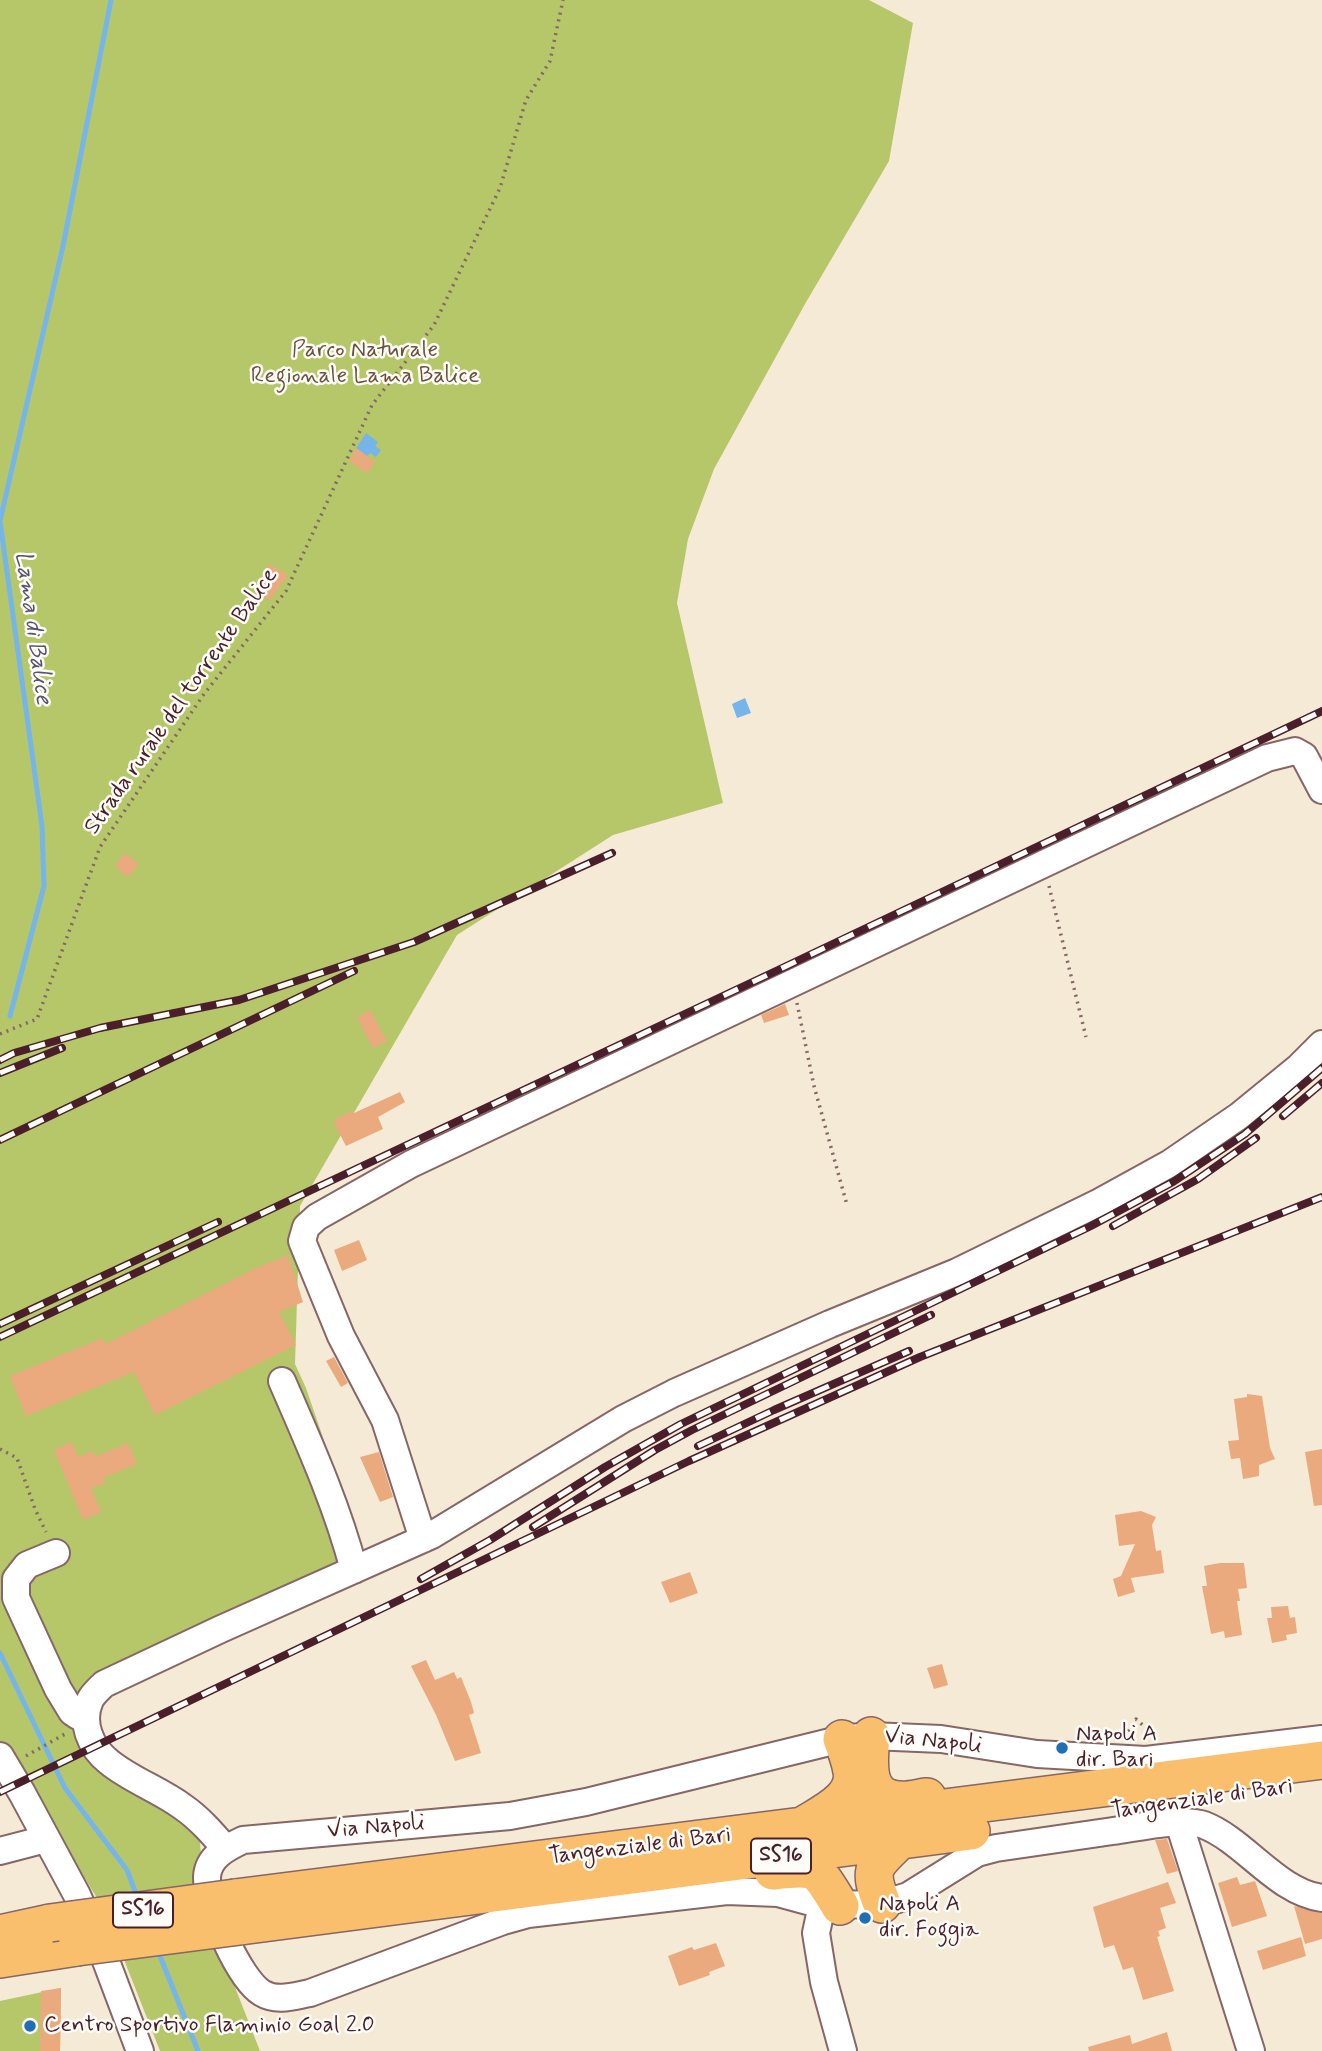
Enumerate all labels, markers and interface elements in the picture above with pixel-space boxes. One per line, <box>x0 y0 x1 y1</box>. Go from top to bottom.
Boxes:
park label: Parco Naturale Regionale Lama Balice <box>251 337 479 391</box>
water label: Lama di Balice <box>7 550 57 706</box>
street label: Strada rurale del torrente Balice <box>79 564 285 840</box>
place label: Napoli A dir. Bari <box>1076 1721 1157 1775</box>
street label: Via Napoli <box>883 1723 983 1761</box>
marker: Napoli A dir. Bari <box>1054 1740 1070 1756</box>
street label: Tangenziale di Bari <box>1109 1774 1295 1826</box>
street label: Via Napoli <box>326 1810 426 1846</box>
street label: Tangenziale di Bari <box>547 1822 733 1872</box>
road number: SS16 <box>751 1839 811 1874</box>
place label: Napoli A dir. Foggia <box>879 1891 979 1945</box>
road number: SS16 <box>113 1892 173 1927</box>
marker: Napoli A dir. Foggia <box>857 1910 873 1926</box>
place label: Centro Sportivo Flaminio Goal 2.0 <box>44 2012 375 2040</box>
marker: Centro Sportivo Flaminio Goal 2.0 <box>22 2018 38 2034</box>

